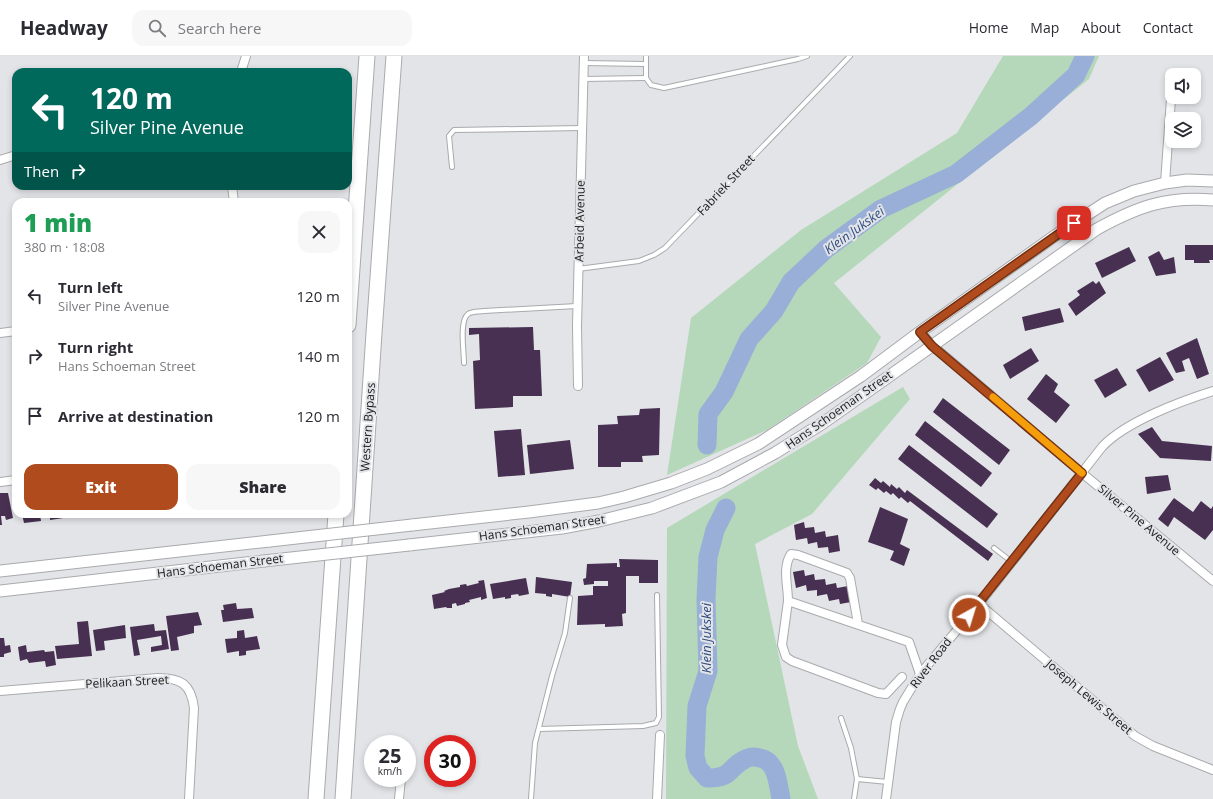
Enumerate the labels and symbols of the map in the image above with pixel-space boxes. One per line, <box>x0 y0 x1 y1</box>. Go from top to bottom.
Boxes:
street label: Fabriek Street <box>693 150 758 219</box>
street label: Arbeid Avenue <box>570 180 589 262</box>
water label: Klein Jukskei <box>820 202 888 258</box>
pin <box>1057 206 1091 240</box>
street label: Hans Schoeman Street <box>782 366 896 453</box>
street label: Western Bypass <box>356 382 379 472</box>
street label: Silver Pine Avenue <box>1095 480 1184 559</box>
street label: Hans Schoeman Street <box>478 510 606 545</box>
street label: Hans Schoeman Street <box>156 549 284 582</box>
position arrow <box>948 594 990 636</box>
water label: Klein Jukskei <box>697 602 715 673</box>
street label: River Road <box>906 634 955 692</box>
street label: Joseph Lewis Street <box>1042 655 1136 738</box>
street label: Pelikaan Street <box>85 671 169 692</box>
speed limit sign: 30 <box>424 735 476 787</box>

